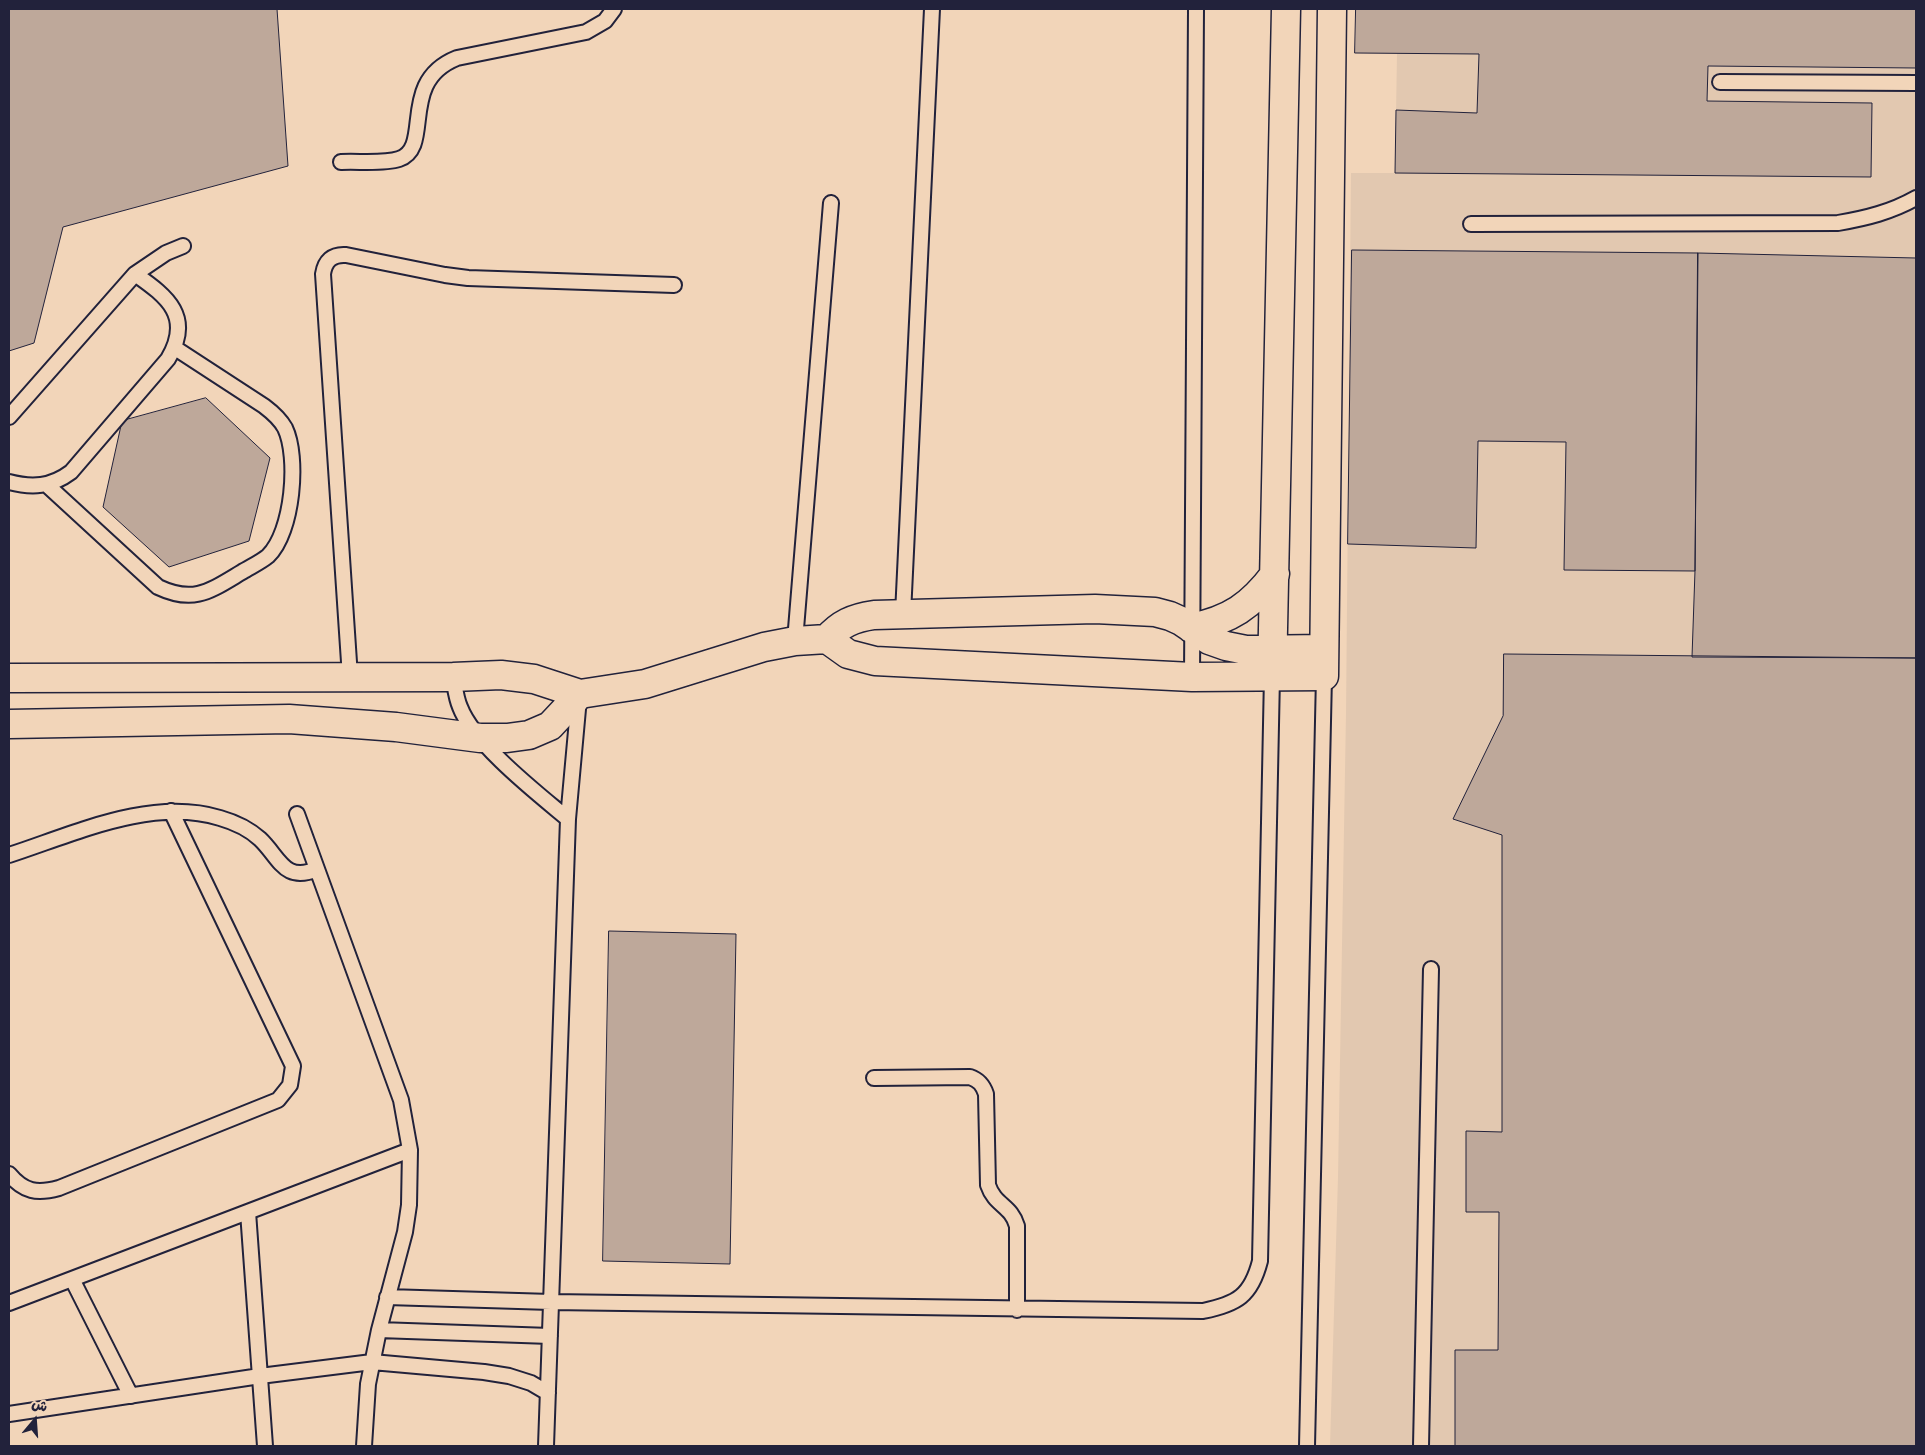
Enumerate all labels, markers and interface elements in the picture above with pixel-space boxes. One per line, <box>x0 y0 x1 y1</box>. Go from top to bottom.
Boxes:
north arrow <box>10 1395 60 1445</box>
text: ش <box>30 1395 50 1416</box>

